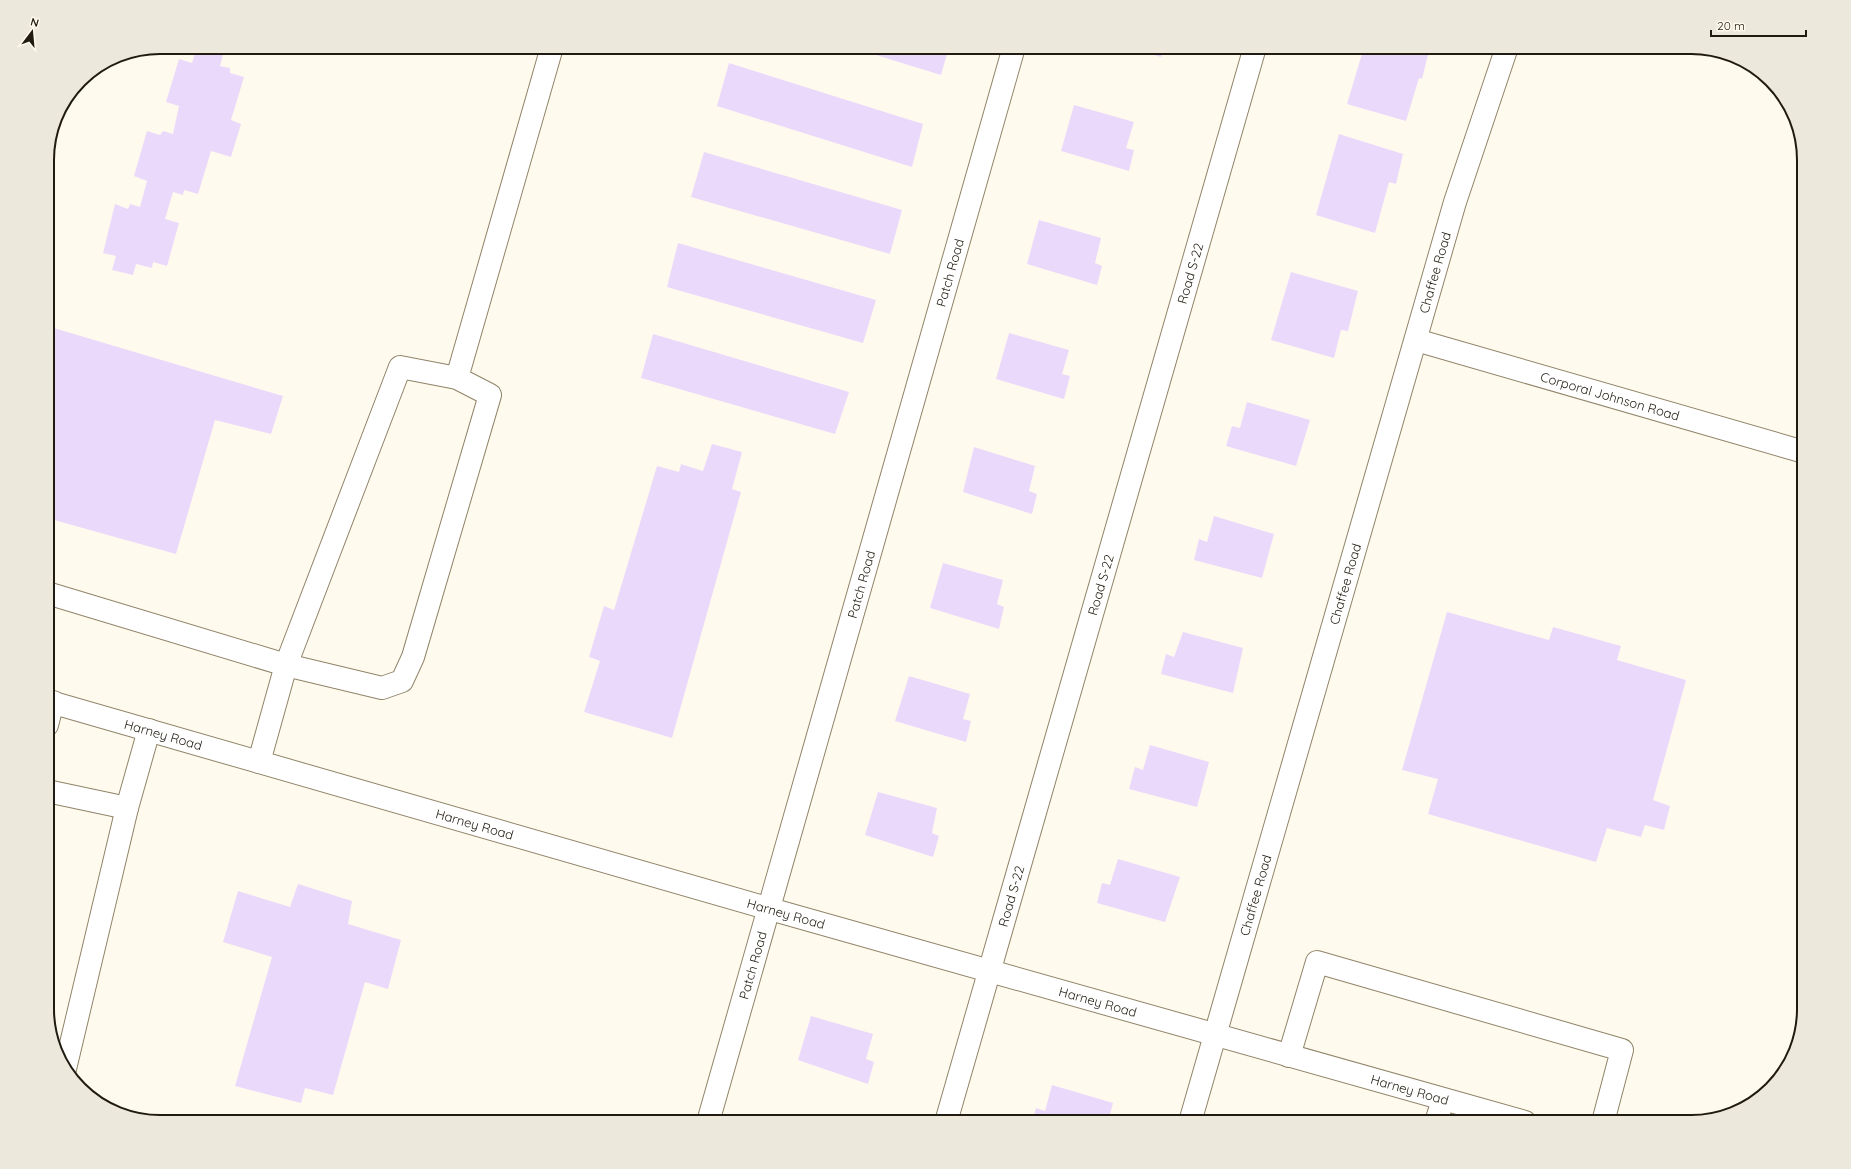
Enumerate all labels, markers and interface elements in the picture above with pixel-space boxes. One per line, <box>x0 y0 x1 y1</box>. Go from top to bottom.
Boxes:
north arrow <box>12 12 52 52</box>
scale bar <box>1711 12 1806 38</box>
text: N <box>29 15 41 30</box>
text: 20 m <box>1717 18 1745 33</box>
street label: Chaffee Road <box>1415 230 1454 315</box>
street label: Patch Road <box>932 237 967 309</box>
street label: Road S-22 <box>1174 241 1206 306</box>
street label: Corporal Johnson Road <box>1539 368 1681 424</box>
street label: Chaffee Road <box>1326 541 1364 626</box>
street label: Patch Road <box>844 549 878 620</box>
street label: Road S-22 <box>1084 552 1117 617</box>
street label: Harney Road <box>122 716 204 753</box>
street label: Harney Road <box>434 805 515 843</box>
street label: Chaffee Road <box>1236 853 1275 938</box>
street label: Road S-22 <box>995 864 1027 928</box>
street label: Harney Road <box>745 895 827 932</box>
street label: Patch Road <box>735 929 770 1001</box>
street label: Harney Road <box>1057 983 1139 1020</box>
street label: Harney Road <box>1369 1071 1451 1108</box>

